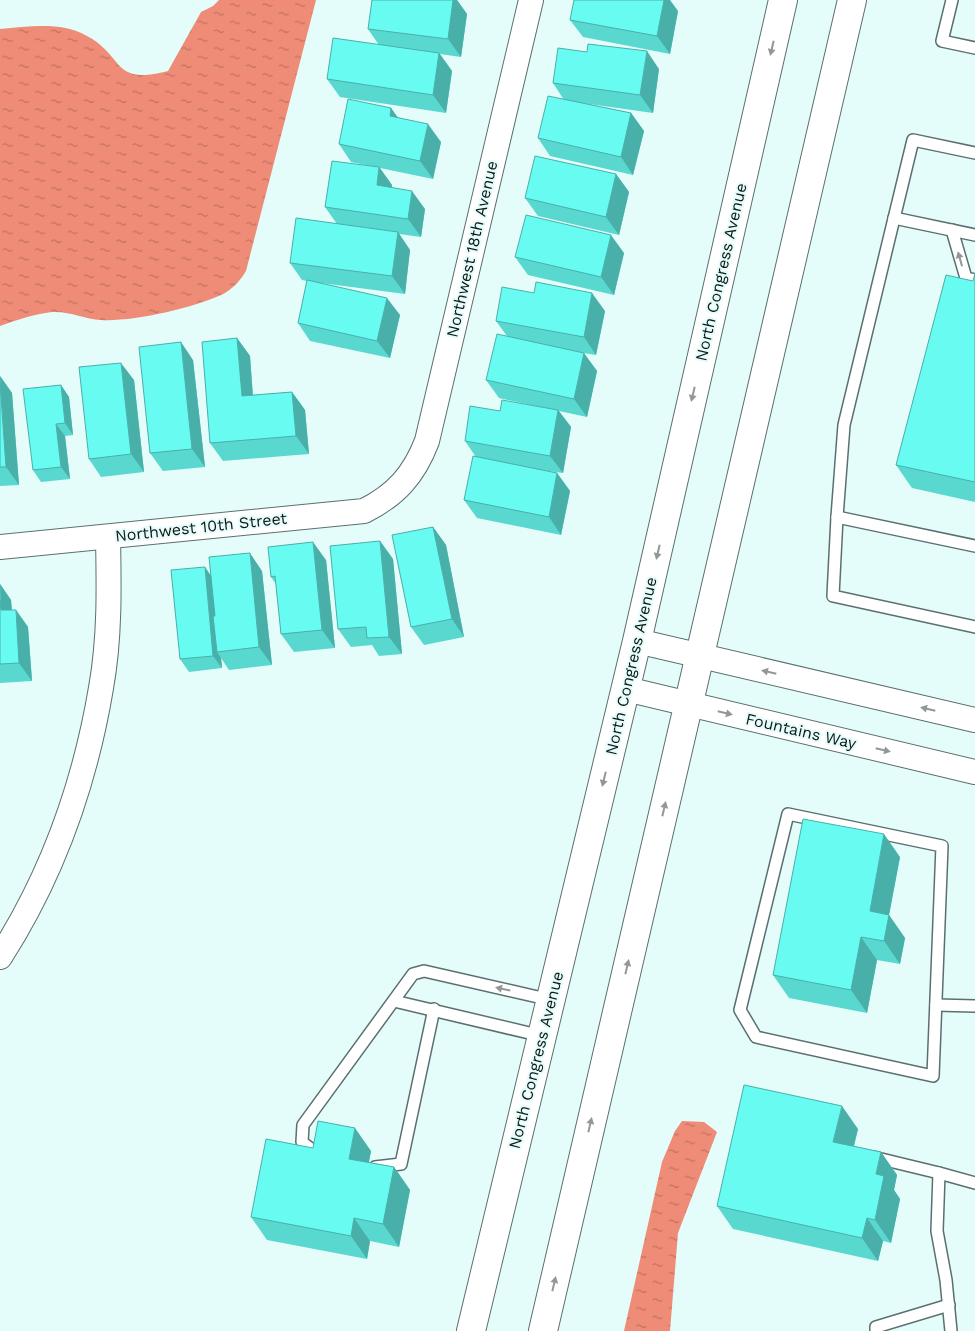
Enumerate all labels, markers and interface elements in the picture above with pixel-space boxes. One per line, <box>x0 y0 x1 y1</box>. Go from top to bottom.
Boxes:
one-way arrow <box>768 40 776 55</box>
street label: Northwest 18th Avenue <box>442 159 502 339</box>
street label: North Congress Avenue <box>691 181 751 363</box>
one-way arrow <box>956 251 964 266</box>
one-way arrow <box>689 386 697 402</box>
street label: Northwest 10th Street <box>114 508 288 545</box>
one-way arrow <box>653 545 661 561</box>
street label: North Congress Avenue <box>601 575 661 757</box>
one-way arrow <box>762 668 777 676</box>
one-way arrow <box>920 705 935 713</box>
one-way arrow <box>717 709 732 717</box>
street label: Fountains Way <box>744 709 859 753</box>
one-way arrow <box>875 746 890 754</box>
one-way arrow <box>600 771 608 786</box>
one-way arrow <box>660 801 668 816</box>
one-way arrow <box>623 959 631 974</box>
street label: North Congress Avenue <box>505 969 567 1151</box>
one-way arrow <box>496 985 511 993</box>
one-way arrow <box>586 1118 594 1133</box>
one-way arrow <box>550 1276 558 1291</box>

